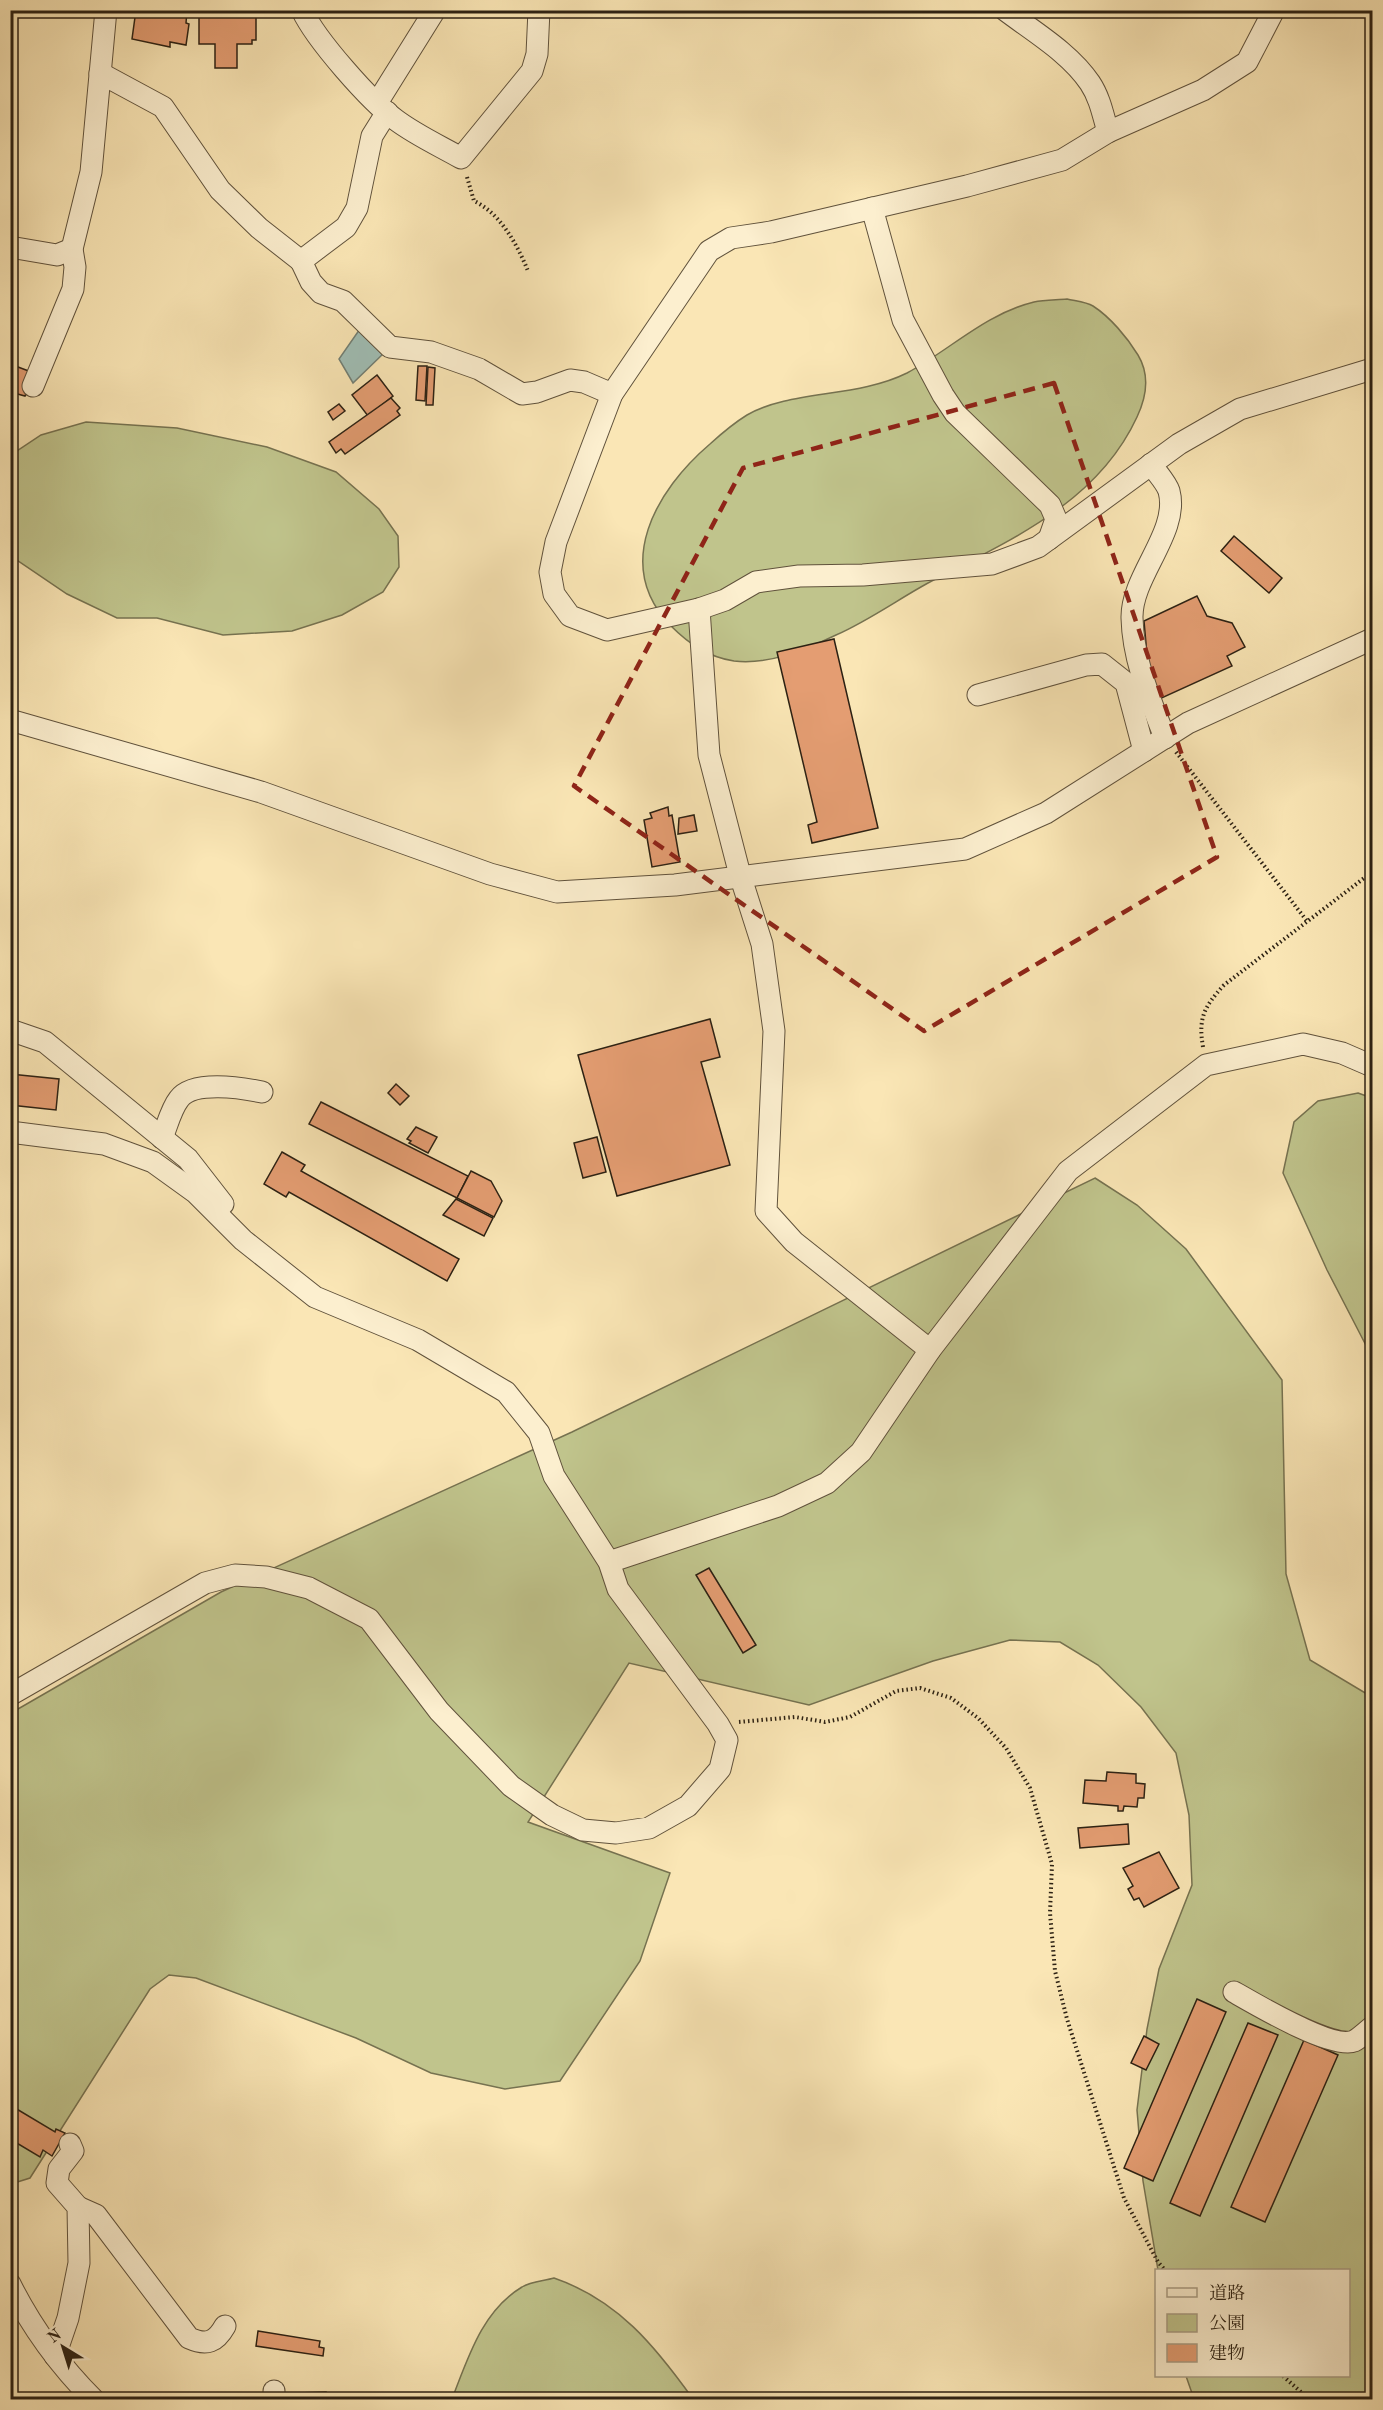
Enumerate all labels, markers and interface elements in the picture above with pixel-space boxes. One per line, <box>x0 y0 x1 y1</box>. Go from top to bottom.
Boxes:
legend <box>1155 2269 1350 2377</box>
text: 道路 <box>1209 2283 1245 2303</box>
text: 公園 <box>1209 2314 1245 2333</box>
north arrow <box>33 2317 93 2377</box>
text: N <box>45 2326 65 2347</box>
text: 建物 <box>1209 2343 1245 2363</box>

